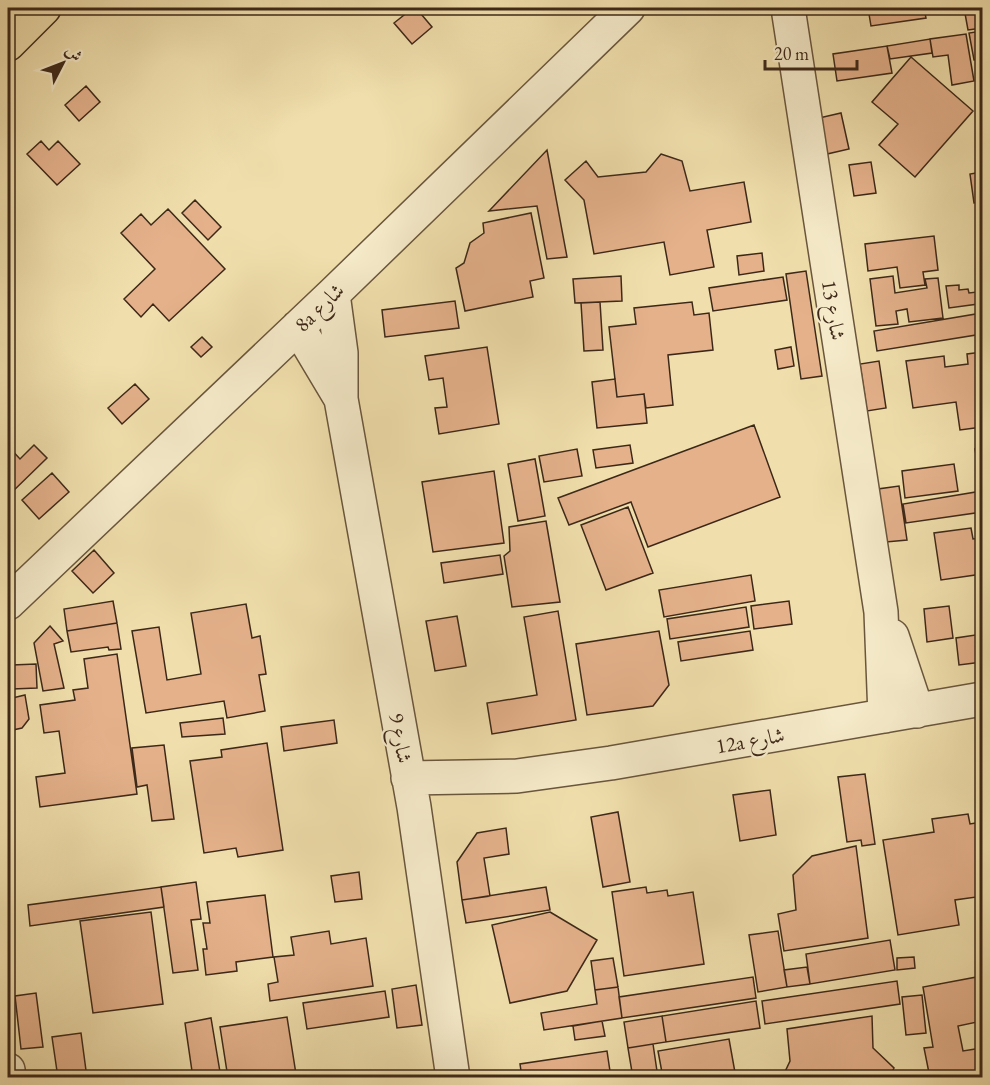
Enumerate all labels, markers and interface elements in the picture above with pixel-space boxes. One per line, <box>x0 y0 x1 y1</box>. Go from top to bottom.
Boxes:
north arrow <box>33 33 93 93</box>
scale bar <box>765 33 856 71</box>
text: ش <box>61 40 87 66</box>
text: 20 m <box>774 42 809 65</box>
street label: 8a شارع <box>288 277 353 341</box>
street label: شارع 13 <box>811 278 852 343</box>
street label: شارع 9 <box>378 711 419 766</box>
street label: 12a شارع <box>714 721 787 764</box>

